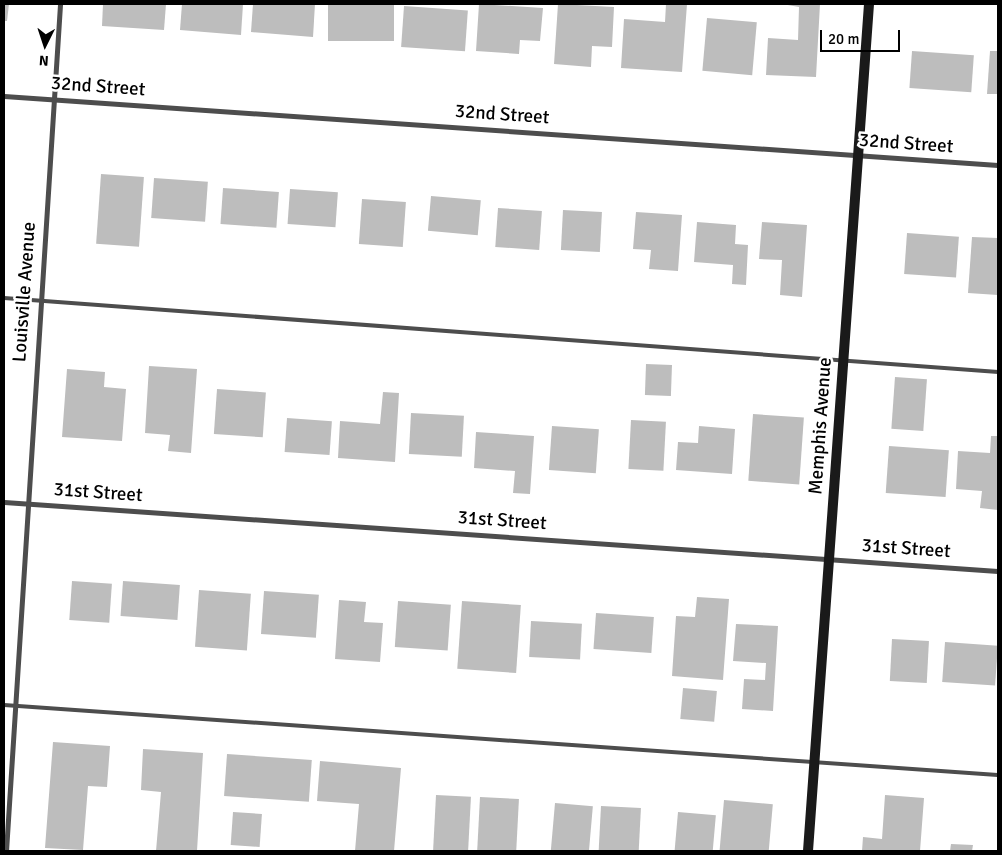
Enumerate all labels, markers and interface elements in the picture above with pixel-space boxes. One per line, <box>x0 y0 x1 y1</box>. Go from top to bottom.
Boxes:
north arrow <box>20 20 70 70</box>
scale bar <box>822 20 902 52</box>
text: 20 m <box>828 30 859 48</box>
text: N <box>38 52 49 69</box>
street label: 32nd Street <box>50 72 146 102</box>
street label: 32nd Street <box>454 100 550 130</box>
street label: 32nd Street <box>858 129 954 159</box>
street label: Louisville Avenue <box>9 221 41 363</box>
street label: Memphis Avenue <box>805 357 837 495</box>
street label: 31st Street <box>53 479 143 507</box>
street label: 31st Street <box>457 507 547 535</box>
street label: 31st Street <box>861 535 951 563</box>

